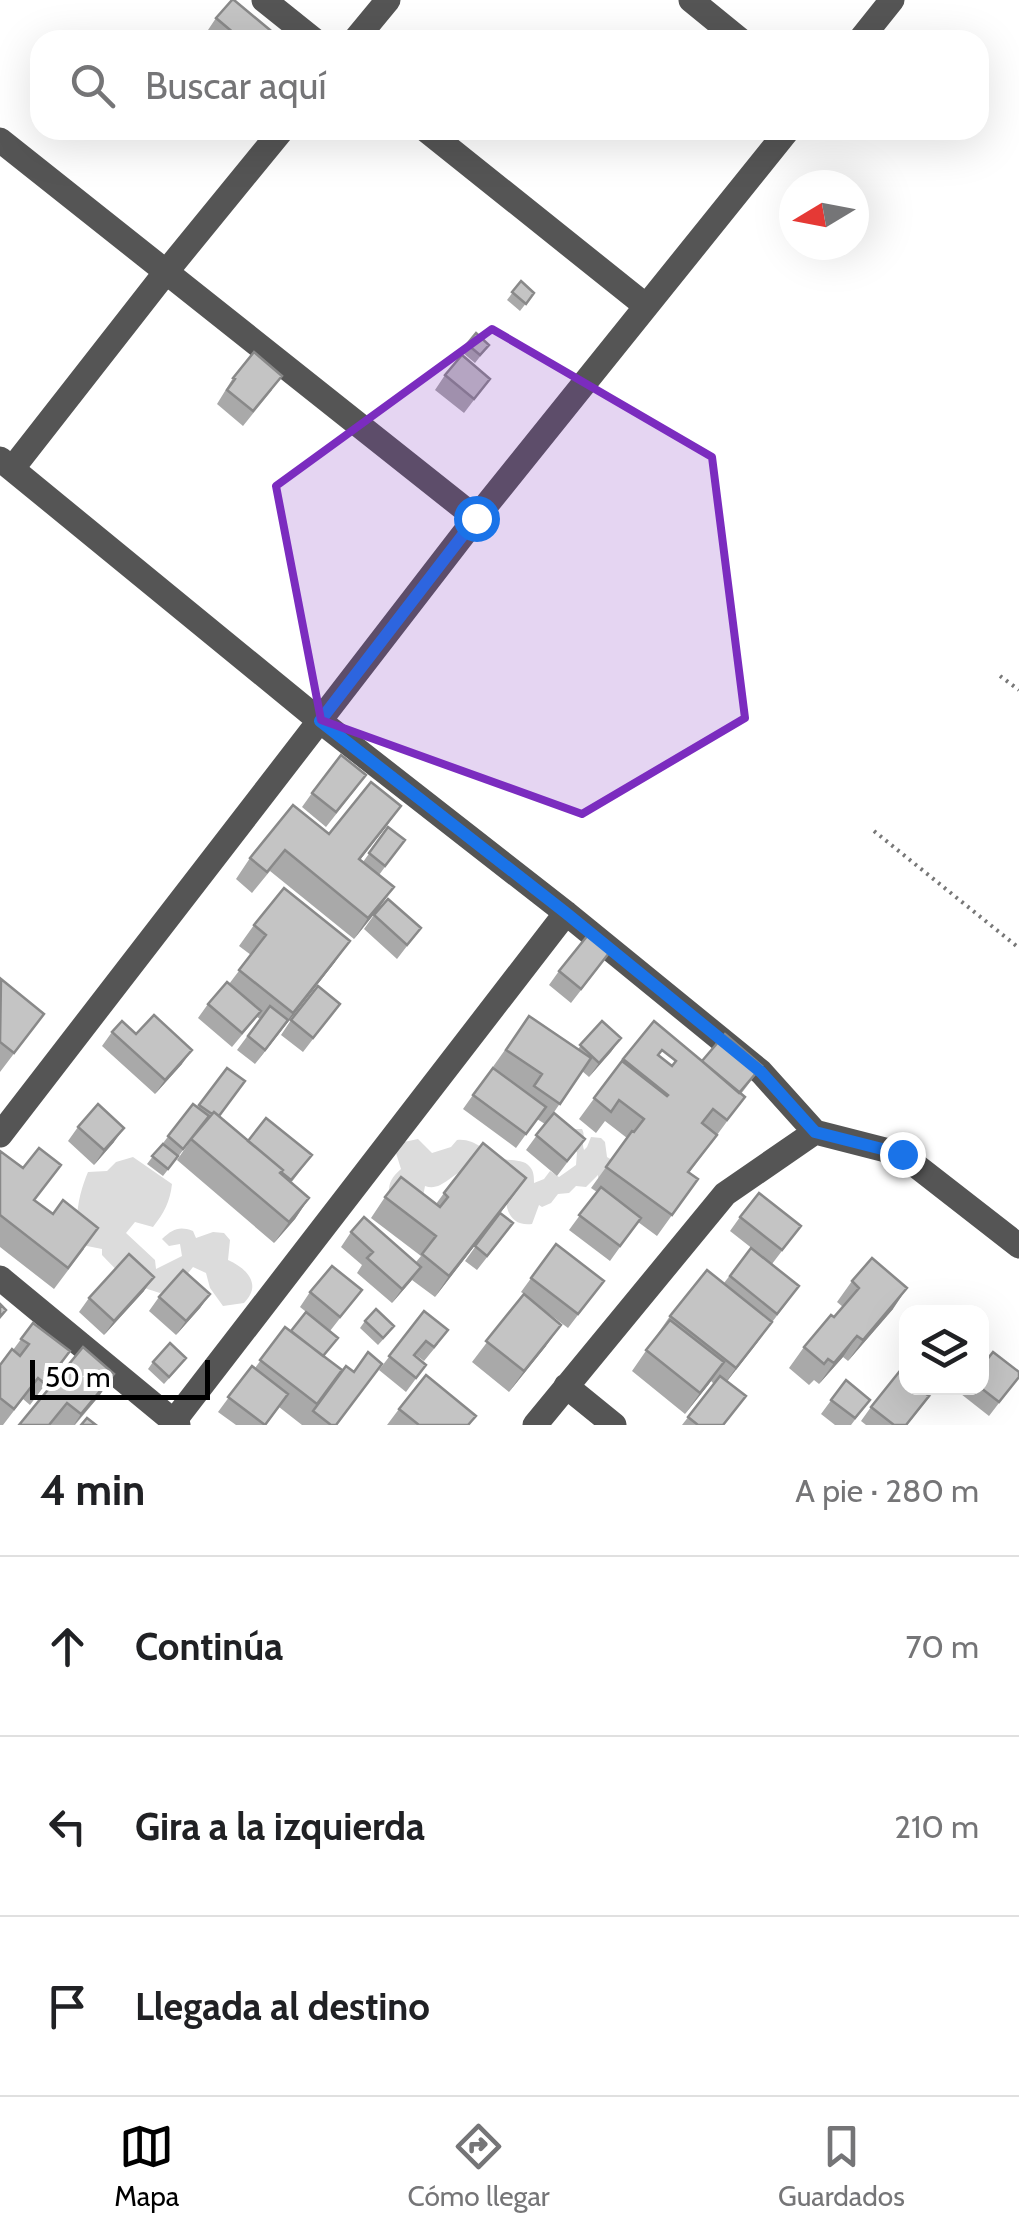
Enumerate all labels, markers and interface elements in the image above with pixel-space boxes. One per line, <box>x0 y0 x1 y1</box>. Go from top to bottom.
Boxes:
search box <box>30 30 989 140</box>
icon: search <box>65 58 120 113</box>
text: Buscar aquí <box>145 62 327 109</box>
north arrow <box>779 170 869 260</box>
route start <box>454 496 500 542</box>
route end <box>880 1132 926 1178</box>
map controls <box>899 1305 989 1395</box>
button: layers <box>899 1305 989 1395</box>
scale bar <box>30 1355 210 1400</box>
text: 50 m <box>45 1360 111 1394</box>
text: 4 min <box>40 1464 145 1516</box>
text: A pie · 280 m <box>795 1471 979 1510</box>
icon: ahead <box>40 1619 95 1674</box>
text: Continúa <box>135 1623 283 1670</box>
text: 70 m <box>906 1627 979 1666</box>
icon: left <box>40 1799 95 1854</box>
text: Gira a la izquierda <box>135 1803 425 1850</box>
text: 210 m <box>894 1807 979 1846</box>
icon: arrive <box>40 1979 95 2034</box>
text: Llegada al destino <box>135 1983 430 2030</box>
tab: Mapa <box>114 2119 179 2213</box>
tab: Cómo llegar <box>408 2119 550 2213</box>
tab: Guardados <box>778 2119 905 2213</box>

